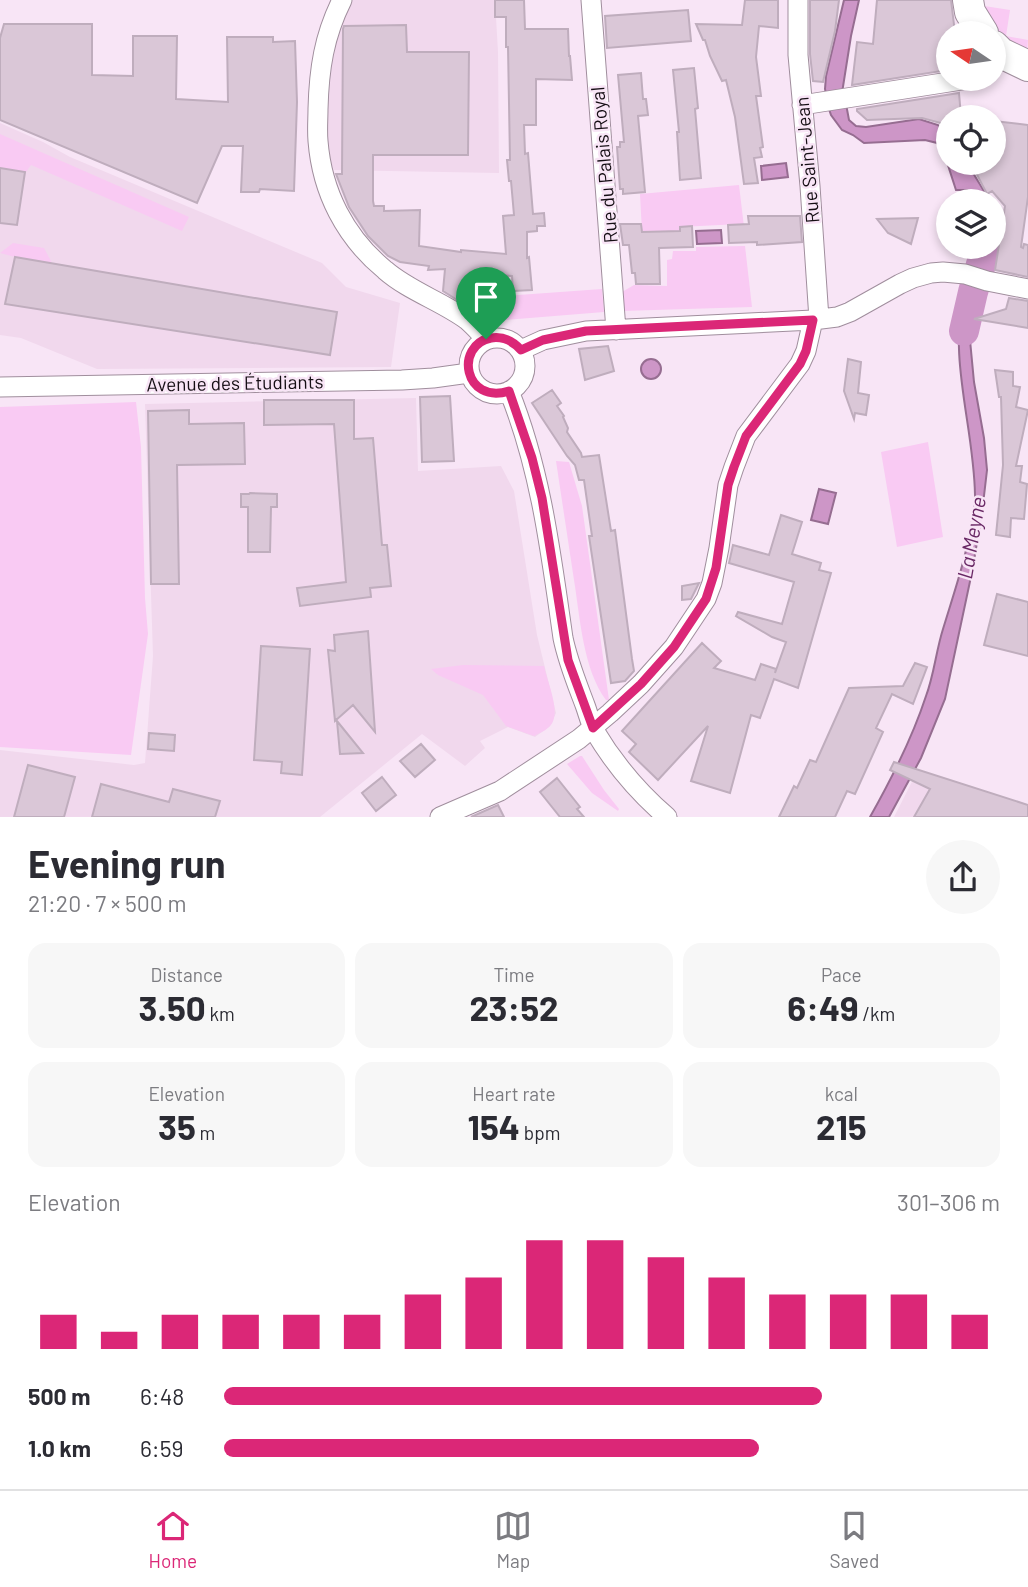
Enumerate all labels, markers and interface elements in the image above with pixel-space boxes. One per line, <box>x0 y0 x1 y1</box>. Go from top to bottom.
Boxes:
north arrow <box>936 21 1006 91</box>
map controls <box>936 21 1006 259</box>
street label: Rue du Palais Royal <box>585 86 622 244</box>
street label: Rue Saint-Jean <box>790 96 823 224</box>
button: locate <box>936 105 1006 175</box>
button: layers <box>936 189 1006 259</box>
pin <box>456 267 516 339</box>
icon: arrive <box>467 278 505 316</box>
street label: Avenue des Étudiants <box>146 369 324 396</box>
water label: La Meyne <box>951 495 990 581</box>
text: Evening run <box>28 840 226 886</box>
button: share <box>926 840 1000 914</box>
text: 21:20 · 7 × 500 m <box>28 889 186 917</box>
text: Distance <box>150 963 223 986</box>
text: Time <box>493 963 535 986</box>
text: Pace <box>821 963 862 986</box>
text: 3.50 <box>139 986 206 1028</box>
text: 23:52 <box>469 986 559 1028</box>
text: 6:49 <box>787 986 859 1028</box>
text: km <box>206 1002 235 1025</box>
text: /km <box>859 1002 895 1025</box>
text: Elevation <box>148 1082 225 1105</box>
text: Heart rate <box>472 1082 556 1105</box>
text: kcal <box>825 1082 858 1105</box>
text: 35 <box>158 1105 196 1147</box>
text: 154 <box>468 1105 520 1147</box>
text: 215 <box>816 1105 867 1147</box>
text: m <box>196 1121 215 1144</box>
text: bpm <box>520 1121 560 1144</box>
text: Elevation <box>28 1188 121 1216</box>
text: 301–306 m <box>897 1188 1000 1216</box>
text: 500 m <box>28 1382 90 1410</box>
text: 6:48 <box>140 1382 184 1410</box>
text: 1.0 km <box>28 1434 91 1462</box>
text: 6:59 <box>140 1434 183 1462</box>
tab: Home <box>149 1507 197 1572</box>
tab: Map <box>494 1507 532 1572</box>
tab: Saved <box>830 1507 879 1572</box>

